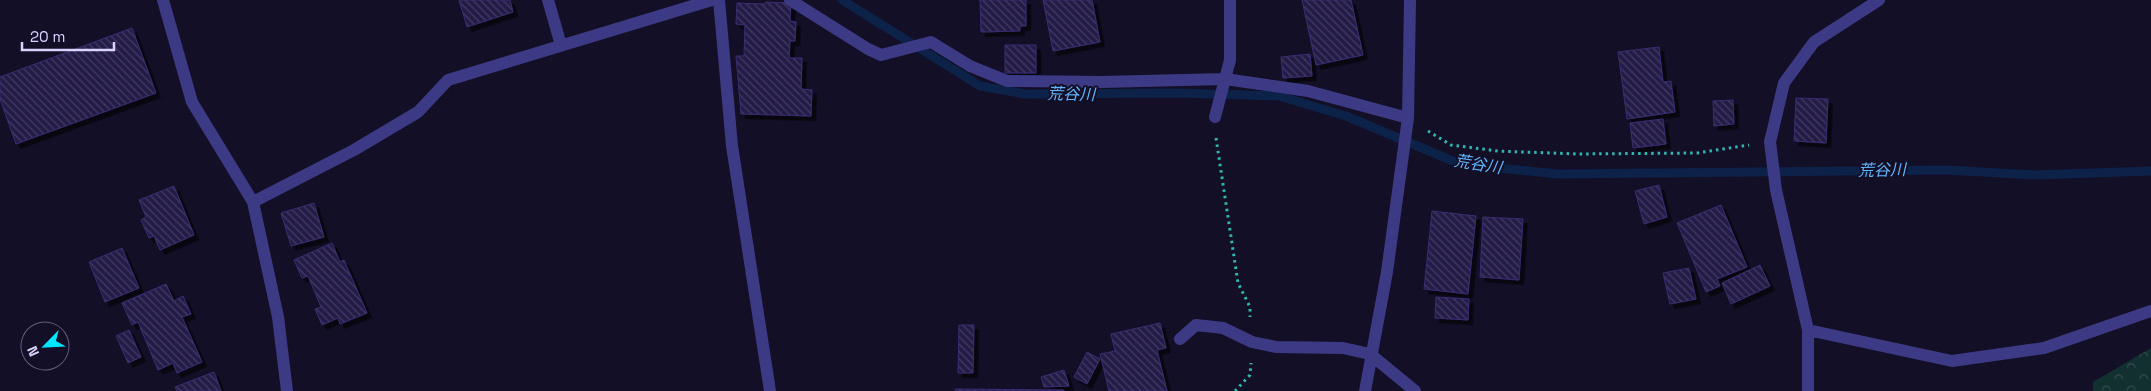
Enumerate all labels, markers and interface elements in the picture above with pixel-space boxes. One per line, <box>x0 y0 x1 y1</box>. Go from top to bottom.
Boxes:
scale bar <box>22 20 115 52</box>
text: 20 m <box>30 27 65 46</box>
water label: 荒谷川 <box>1047 83 1097 105</box>
water label: 荒谷川 <box>1453 150 1505 178</box>
water label: 荒谷川 <box>1858 159 1908 181</box>
north arrow <box>20 321 70 371</box>
text: N <box>23 343 43 359</box>

